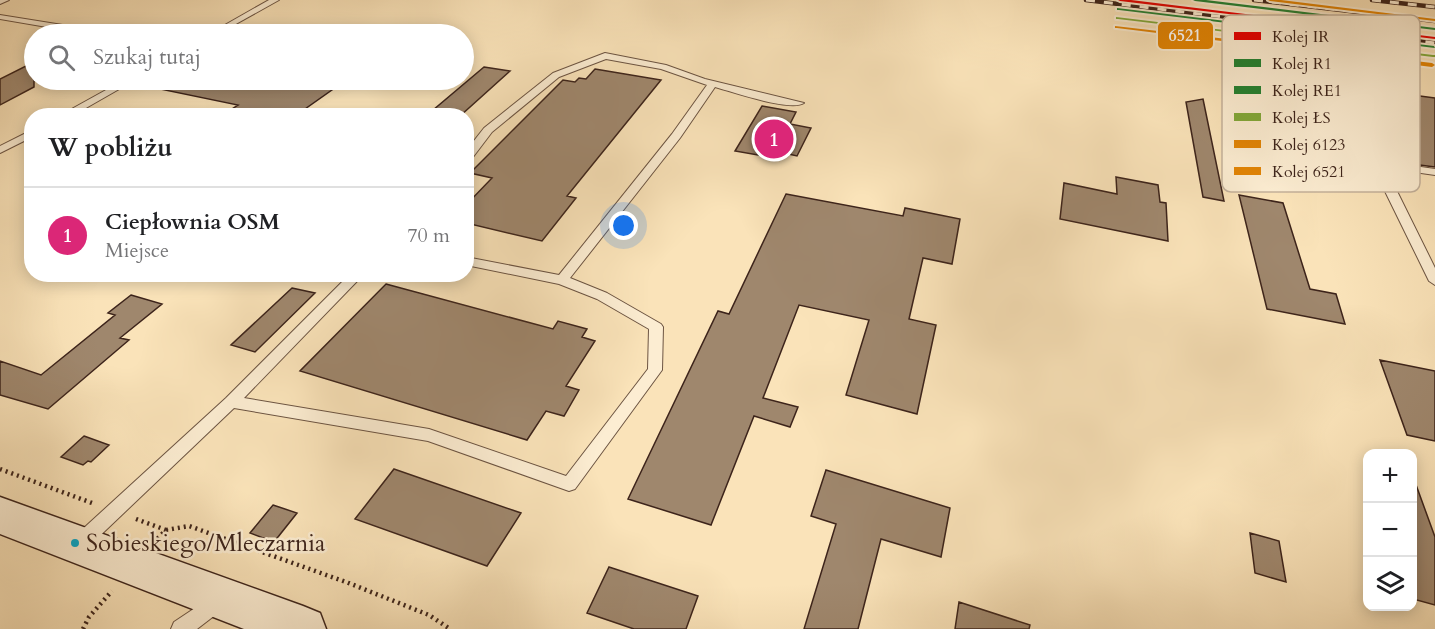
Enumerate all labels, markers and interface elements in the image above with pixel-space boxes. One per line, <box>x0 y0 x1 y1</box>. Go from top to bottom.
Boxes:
legend <box>1222 15 1420 192</box>
line badge: 6521 <box>1157 21 1214 50</box>
search box <box>24 24 474 90</box>
text: 6521 <box>1169 25 1201 47</box>
text: Kolej IR <box>1272 26 1329 48</box>
icon: search <box>45 41 78 74</box>
text: Szukaj tutaj <box>93 42 201 72</box>
text: Kolej R1 <box>1272 53 1332 75</box>
text: Kolej RE1 <box>1272 80 1342 102</box>
text: Kolej ŁS <box>1272 107 1330 129</box>
pin: 1 <box>754 116 794 162</box>
text: W pobliżu <box>48 130 173 165</box>
text: Kolej 6123 <box>1272 134 1345 156</box>
text: Kolej 6521 <box>1272 161 1345 183</box>
text: Ciepłownia OSM <box>105 207 280 237</box>
your location <box>609 211 638 240</box>
text: 1 <box>62 222 73 249</box>
text: 70 m <box>407 222 450 249</box>
text: Miejsce <box>105 237 169 264</box>
map controls <box>1363 449 1417 611</box>
button: + <box>1363 449 1417 503</box>
button: − <box>1363 503 1417 557</box>
place label: Sobieskiego/Mleczarnia <box>86 527 326 560</box>
marker: Sobieskiego/Mleczarnia <box>69 537 81 549</box>
button: layers <box>1363 557 1417 611</box>

